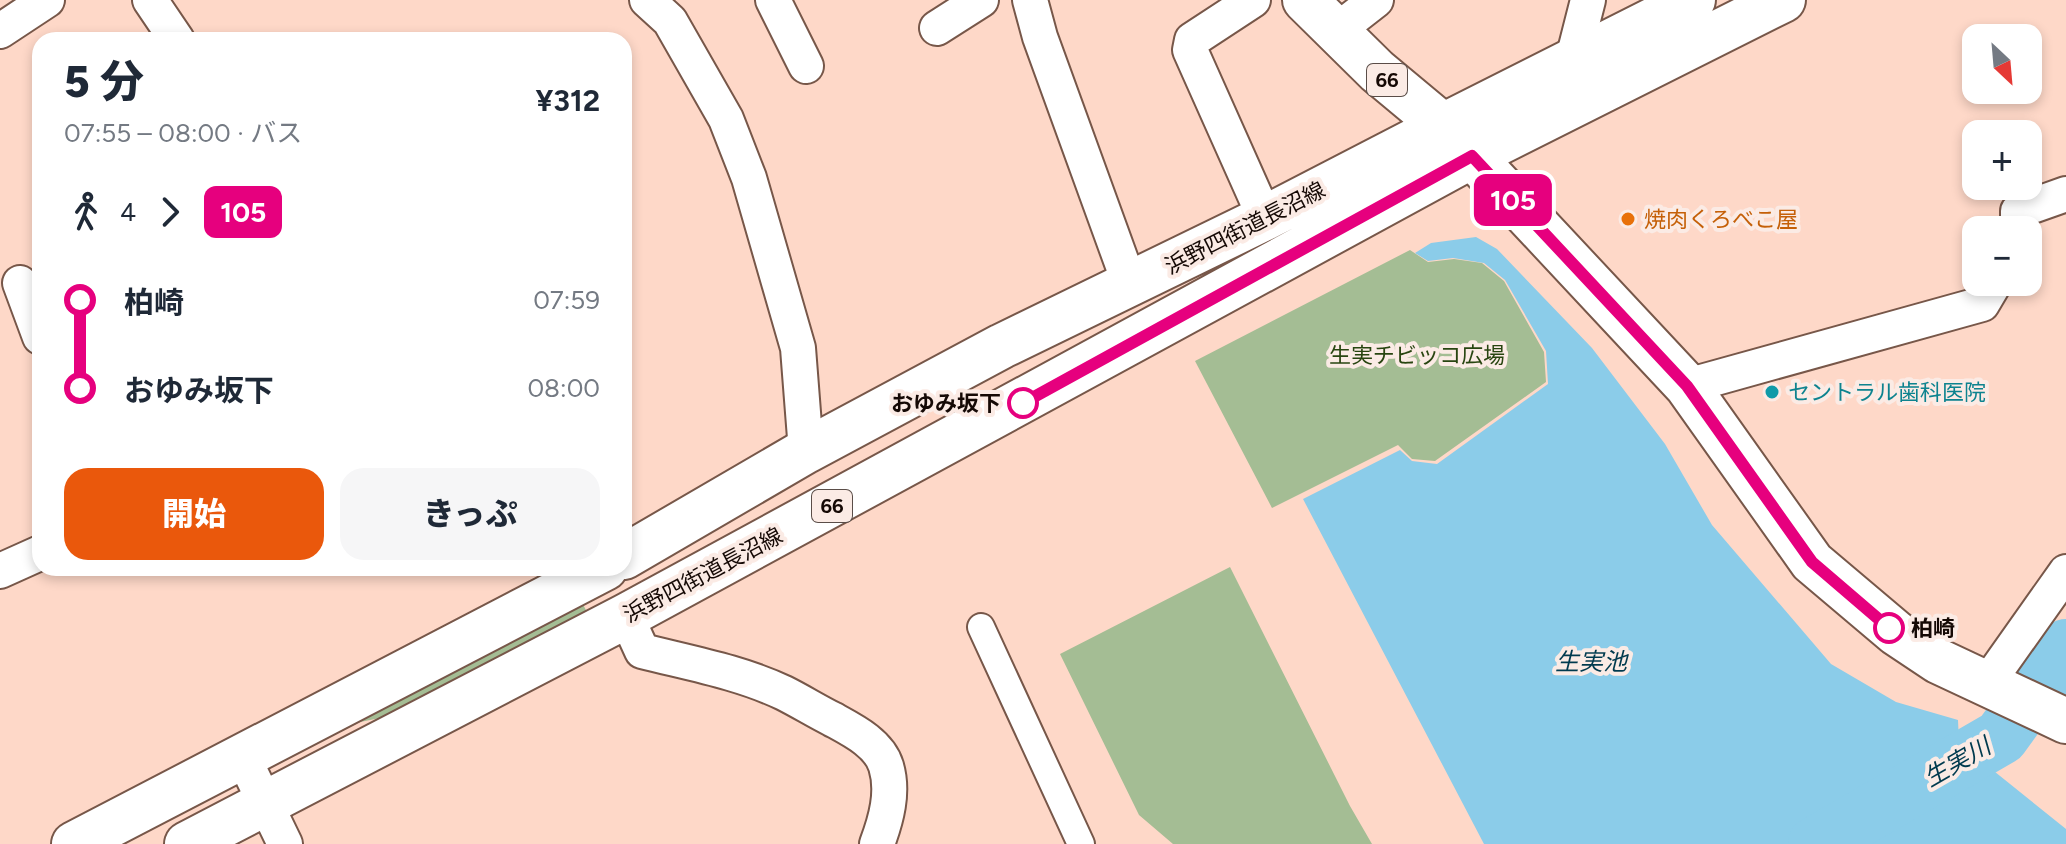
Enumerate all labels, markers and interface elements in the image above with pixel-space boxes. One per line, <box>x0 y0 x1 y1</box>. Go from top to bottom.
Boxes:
north arrow <box>1962 24 2042 104</box>
map controls <box>1962 24 2042 296</box>
text: 5 分 <box>64 55 144 108</box>
road number: 66 <box>1367 64 1407 96</box>
text: ¥312 <box>535 82 600 119</box>
text: 07:55 – 08:00 · バス <box>64 117 302 149</box>
button: + <box>1962 120 2042 200</box>
line badge: 105 <box>1467 174 1559 226</box>
street label: 浜野四街道長沼線 <box>1160 176 1330 280</box>
text: 105 <box>1490 183 1536 217</box>
icon: walk <box>64 190 108 234</box>
icon: forward <box>148 190 192 234</box>
text: 105 <box>220 195 266 229</box>
text: 4 <box>120 196 136 228</box>
place label: 焼肉くろべこ屋 <box>1644 206 1798 233</box>
marker: 焼肉くろべこ屋 <box>1619 210 1637 228</box>
button: − <box>1962 216 2042 296</box>
text: 柏崎 <box>124 284 184 321</box>
text: 07:59 <box>533 284 600 316</box>
park label: 生実チビッコ広場 <box>1329 342 1505 369</box>
text: おゆみ坂下 <box>124 372 274 409</box>
text: 08:00 <box>527 372 600 404</box>
place label: セントラル歯科医院 <box>1788 379 1986 406</box>
marker: セントラル歯科医院 <box>1763 383 1781 401</box>
marker: おゆみ坂下 <box>1008 388 1038 418</box>
place label: おゆみ坂下 <box>891 390 1001 417</box>
button: 開始 <box>64 468 324 560</box>
button: きっぷ <box>340 468 600 560</box>
road number: 66 <box>812 490 852 522</box>
street label: 浜野四街道長沼線 <box>619 522 787 628</box>
marker: 柏崎 <box>1874 613 1904 643</box>
place label: 柏崎 <box>1911 615 1955 642</box>
water label: 生実池 <box>1555 647 1629 676</box>
water label: 生実川 <box>1919 730 1998 793</box>

